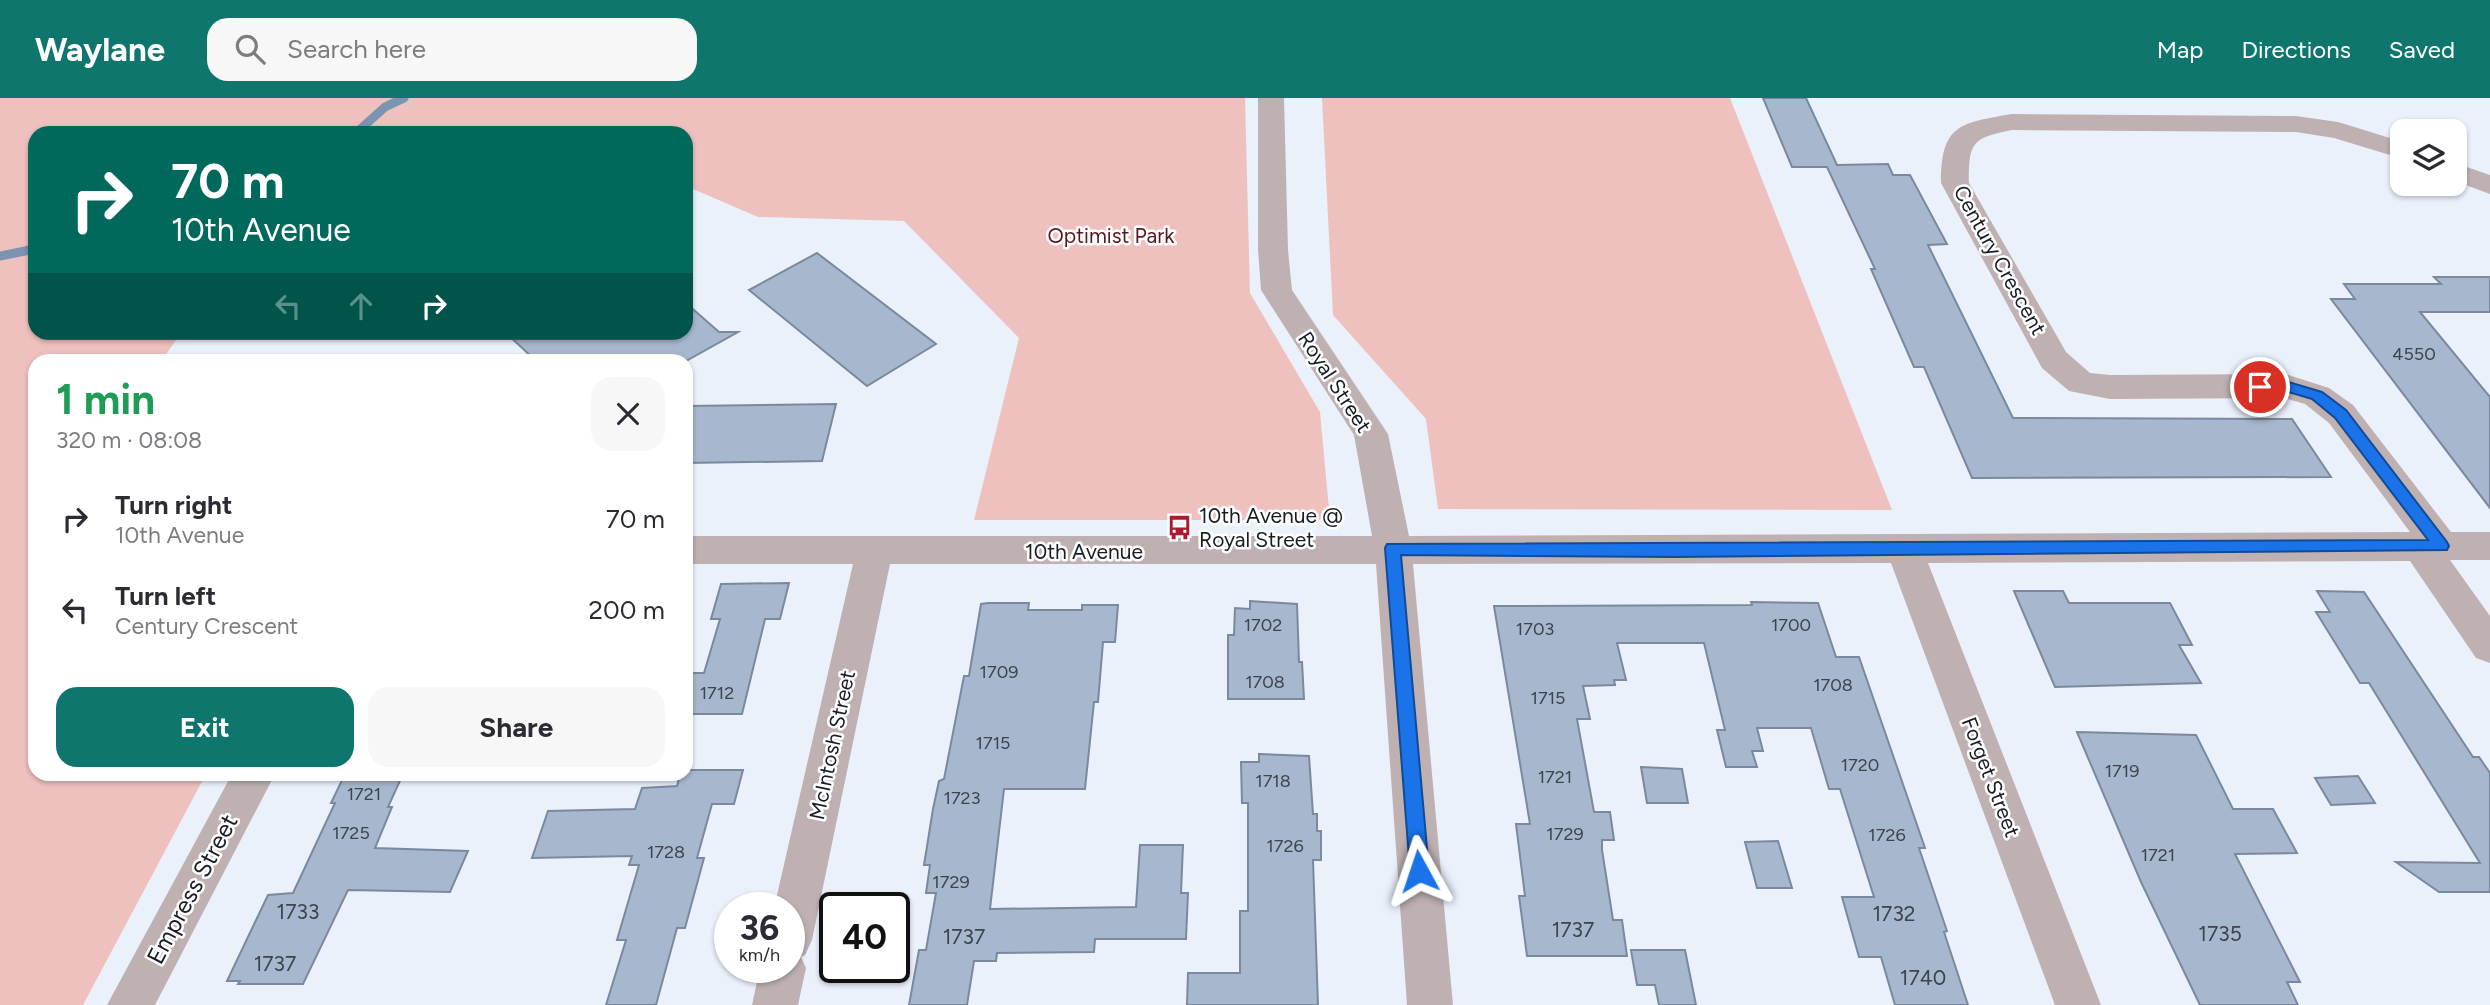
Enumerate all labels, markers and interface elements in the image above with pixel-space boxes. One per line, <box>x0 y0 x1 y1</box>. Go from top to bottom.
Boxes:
search box <box>207 18 697 81</box>
text: Waylane <box>35 30 165 69</box>
icon: search <box>231 30 269 68</box>
text: Search here <box>287 33 426 65</box>
text: Map <box>2157 35 2203 64</box>
text: Directions <box>2241 35 2351 64</box>
text: Saved <box>2389 35 2455 64</box>
map controls <box>2390 119 2467 196</box>
button: layers <box>2390 119 2467 196</box>
text: 70 m <box>171 151 284 210</box>
icon: right <box>56 154 147 245</box>
street label: Century Crescent <box>1949 181 2052 339</box>
text: 10th Avenue <box>171 211 351 249</box>
park label: Optimist Park <box>1047 223 1175 248</box>
icon: left <box>269 287 307 325</box>
icon: ahead <box>342 287 380 325</box>
icon: right <box>415 287 453 325</box>
street label: Royal Street <box>1293 327 1377 437</box>
house number: 4550 <box>2392 343 2436 365</box>
pin <box>2230 357 2290 417</box>
icon: arrive <box>2241 368 2279 406</box>
text: 1 min <box>56 374 155 425</box>
button: close <box>591 377 665 451</box>
text: 320 m · 08:08 <box>56 426 202 454</box>
text: Turn right <box>115 489 232 521</box>
icon: right <box>56 500 94 538</box>
text: 70 m <box>606 503 665 535</box>
place label: 10th Avenue @ Royal Street <box>1199 503 1343 552</box>
bus stop icon: 10th Avenue @ Royal Street <box>1165 513 1193 541</box>
text: 10th Avenue <box>115 521 244 549</box>
street label: 10th Avenue <box>1025 539 1143 564</box>
text: Turn left <box>115 580 216 612</box>
icon: left <box>56 591 94 629</box>
text: 200 m <box>589 594 665 626</box>
text: Century Crescent <box>115 612 298 640</box>
house number: 1702 <box>1244 614 1282 636</box>
house number: 1700 <box>1771 614 1811 636</box>
house number: 1703 <box>1516 618 1554 640</box>
house number: 1709 <box>980 661 1018 683</box>
street label: McIntosh Street <box>804 668 860 822</box>
house number: 1708 <box>1245 671 1285 693</box>
house number: 1708 <box>1813 674 1853 696</box>
house number: 1712 <box>700 682 734 704</box>
button: Exit <box>56 687 354 767</box>
button: Share <box>368 687 665 767</box>
house number: 1715 <box>1531 687 1565 709</box>
street label: Forget Street <box>1957 714 2025 840</box>
house number: 1715 <box>976 732 1010 754</box>
house number: 1720 <box>1841 754 1879 776</box>
house number: 1719 <box>2105 760 2139 782</box>
house number: 1721 <box>1538 766 1572 788</box>
house number: 1718 <box>1255 770 1291 792</box>
house number: 1721 <box>347 783 381 805</box>
house number: 1723 <box>944 787 980 809</box>
street label: Empress Street <box>140 809 244 969</box>
house number: 1725 <box>332 822 370 844</box>
house number: 1729 <box>1546 823 1584 845</box>
house number: 1726 <box>1868 824 1906 846</box>
position arrow <box>1382 834 1456 908</box>
house number: 1726 <box>1266 835 1304 857</box>
house number: 1728 <box>647 841 685 863</box>
house number: 1721 <box>2141 844 2175 866</box>
house number: 1729 <box>932 871 970 893</box>
speed limit sign: 40 <box>819 892 910 983</box>
house number: 1733 <box>277 899 319 924</box>
house number: 1732 <box>1872 901 1916 926</box>
text: 36 <box>740 907 779 949</box>
house number: 1737 <box>1552 917 1594 942</box>
house number: 1735 <box>2198 921 2242 946</box>
house number: 1737 <box>943 924 985 949</box>
text: km/h <box>739 944 780 966</box>
house number: 1737 <box>254 951 296 976</box>
house number: 1740 <box>1900 965 1946 990</box>

